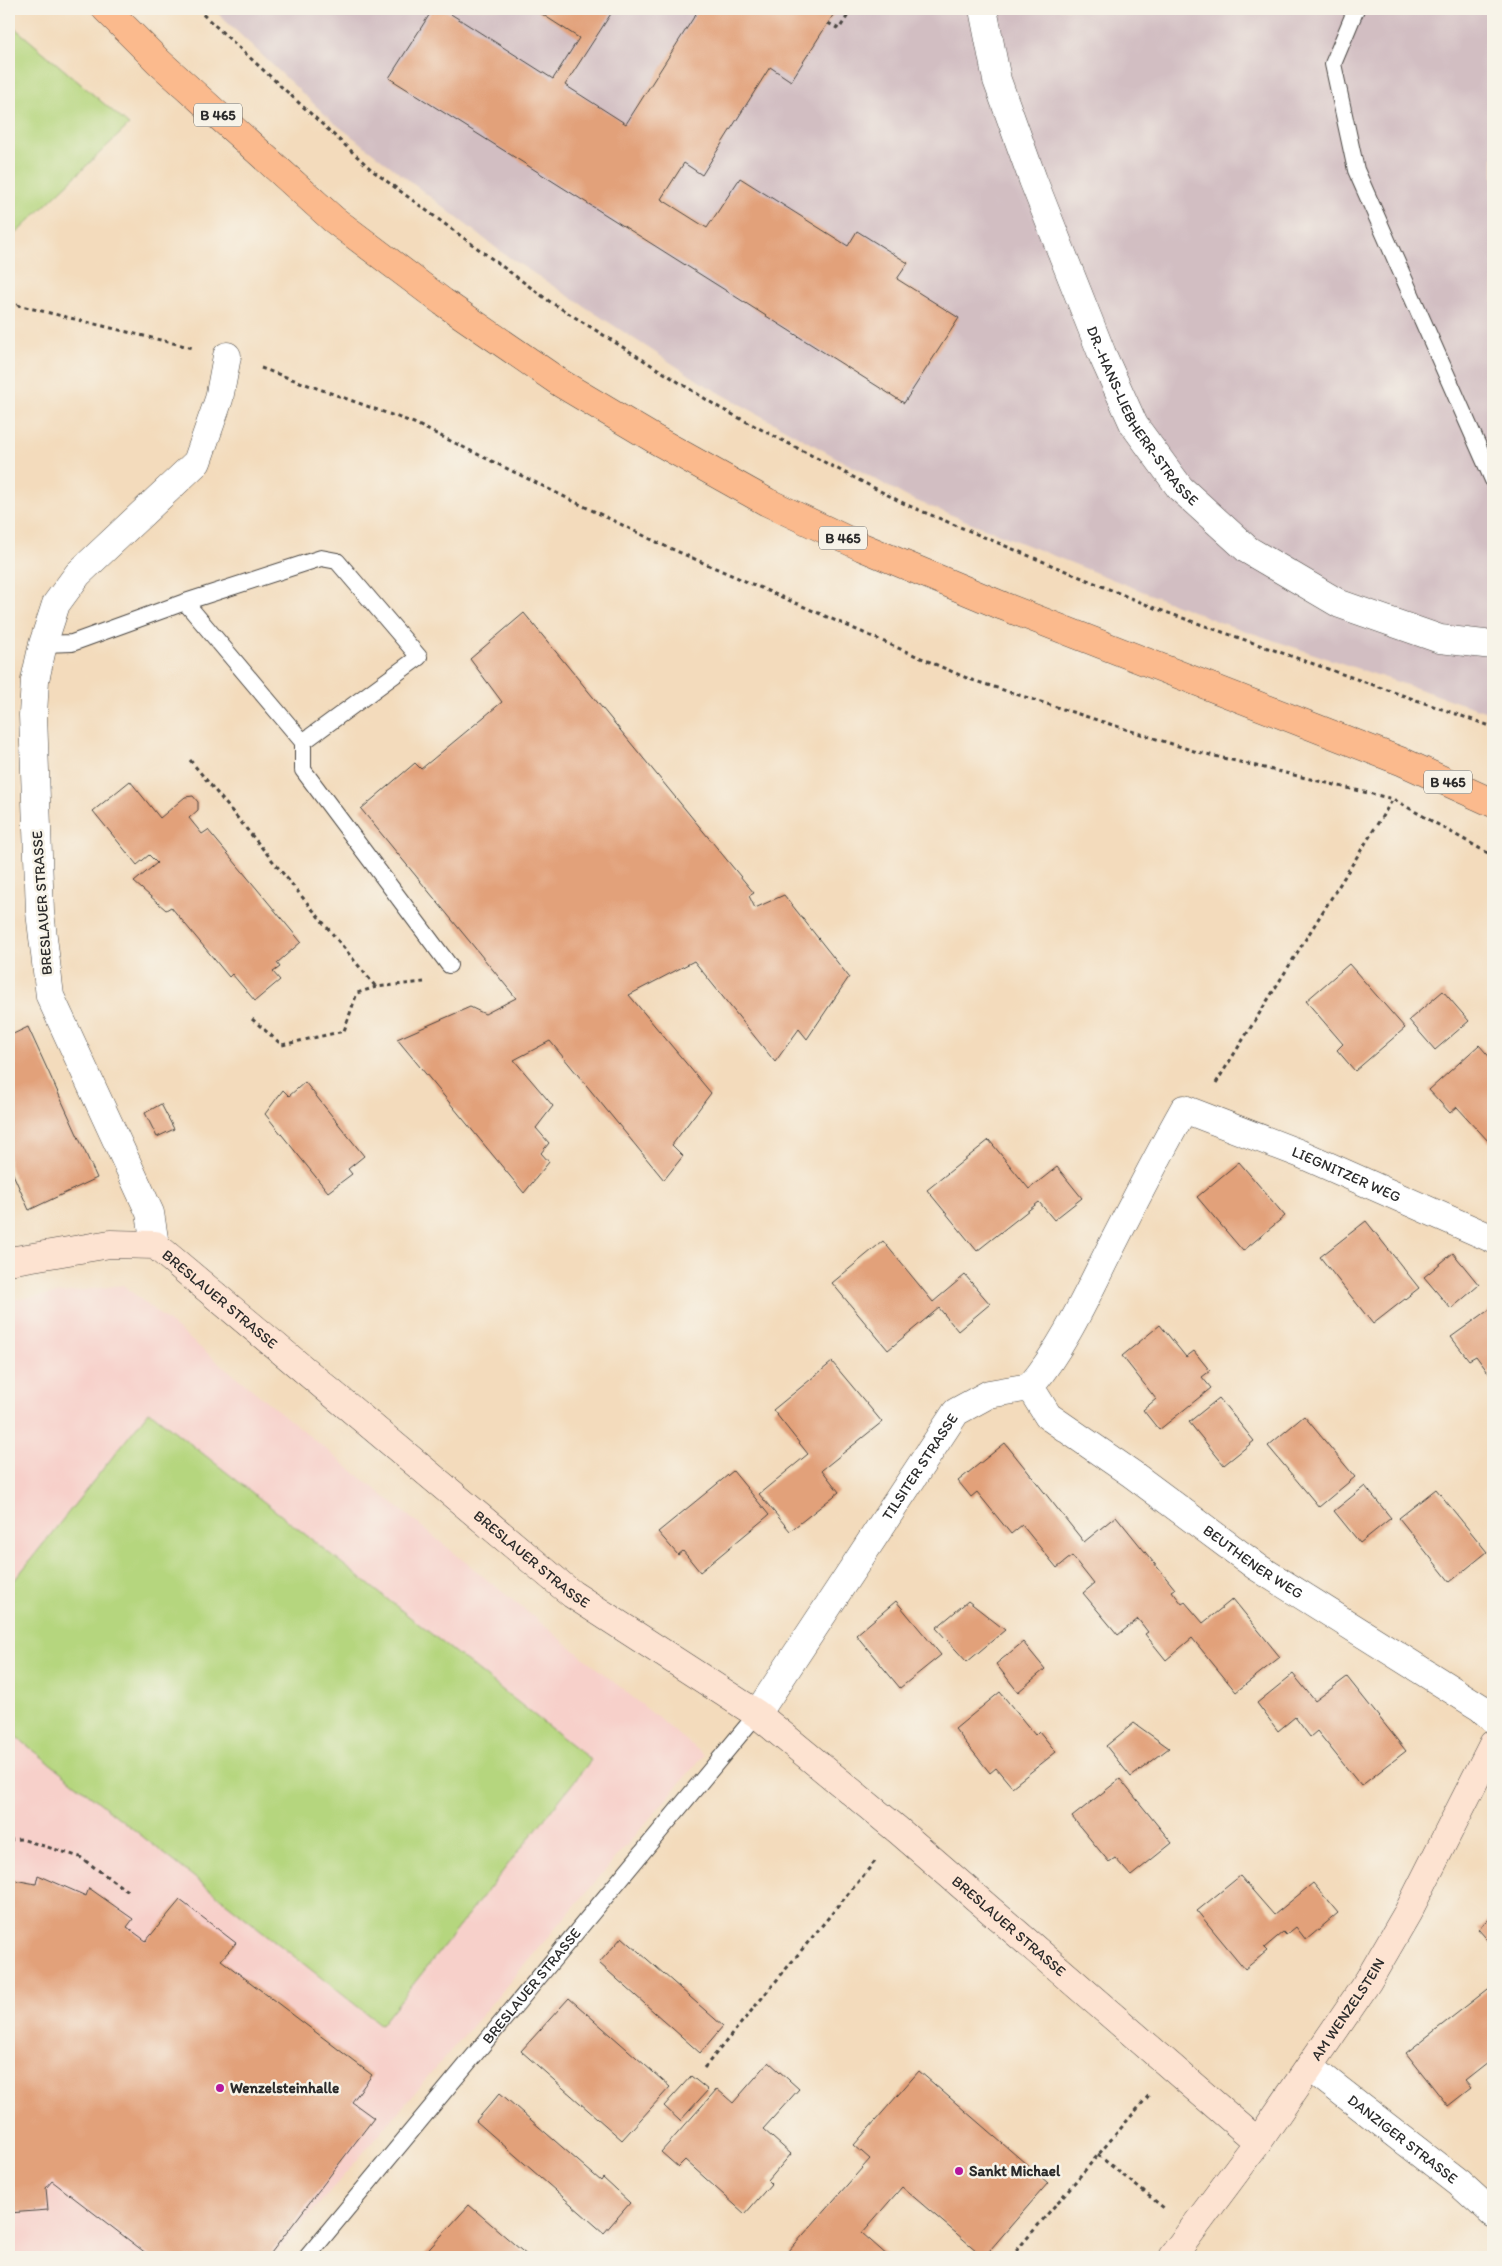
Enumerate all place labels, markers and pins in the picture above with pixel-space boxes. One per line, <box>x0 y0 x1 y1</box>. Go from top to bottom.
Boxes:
place label: Wenzelsteinhalle <box>230 2079 339 2097</box>
marker: Wenzelsteinhalle <box>214 2082 226 2094</box>
place label: Sankt Michael <box>969 2162 1061 2180</box>
marker: Sankt Michael <box>953 2165 965 2177</box>

